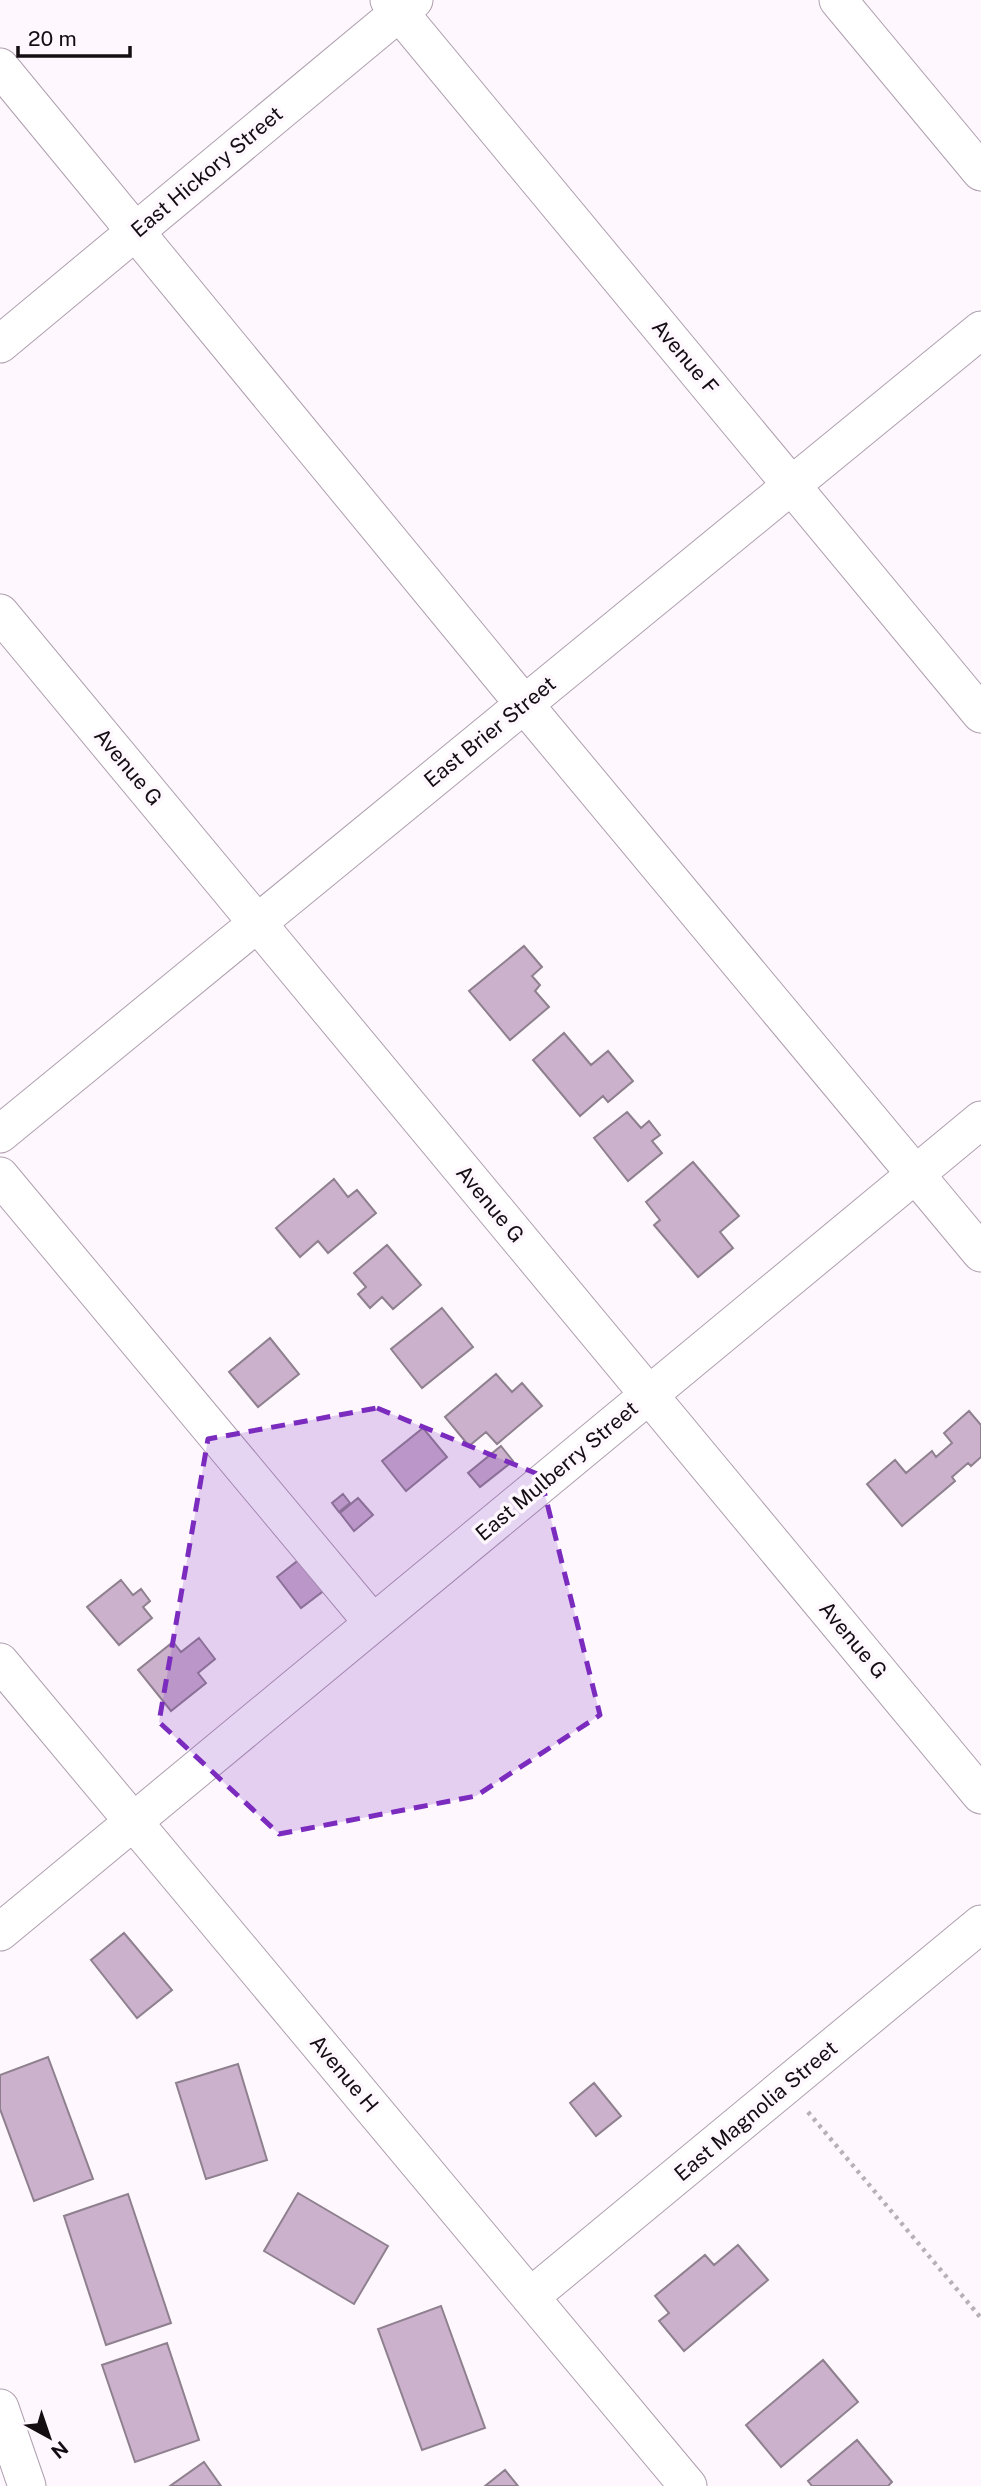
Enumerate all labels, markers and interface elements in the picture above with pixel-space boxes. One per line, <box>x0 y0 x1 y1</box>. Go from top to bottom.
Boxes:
scale bar <box>18 14 130 58</box>
text: 20 m <box>28 26 77 51</box>
street label: East Hickory Street <box>126 101 287 242</box>
street label: Avenue F <box>647 314 724 399</box>
street label: East Brier Street <box>419 671 561 792</box>
street label: Avenue G <box>89 723 168 810</box>
street label: Avenue G <box>451 1160 530 1247</box>
street label: East Mulberry Street <box>471 1395 643 1546</box>
street label: Avenue G <box>814 1596 893 1683</box>
street label: Avenue H <box>305 2030 384 2117</box>
street label: East Magnolia Street <box>669 2035 842 2186</box>
north arrow <box>14 2402 84 2472</box>
text: N <box>47 2437 73 2463</box>

